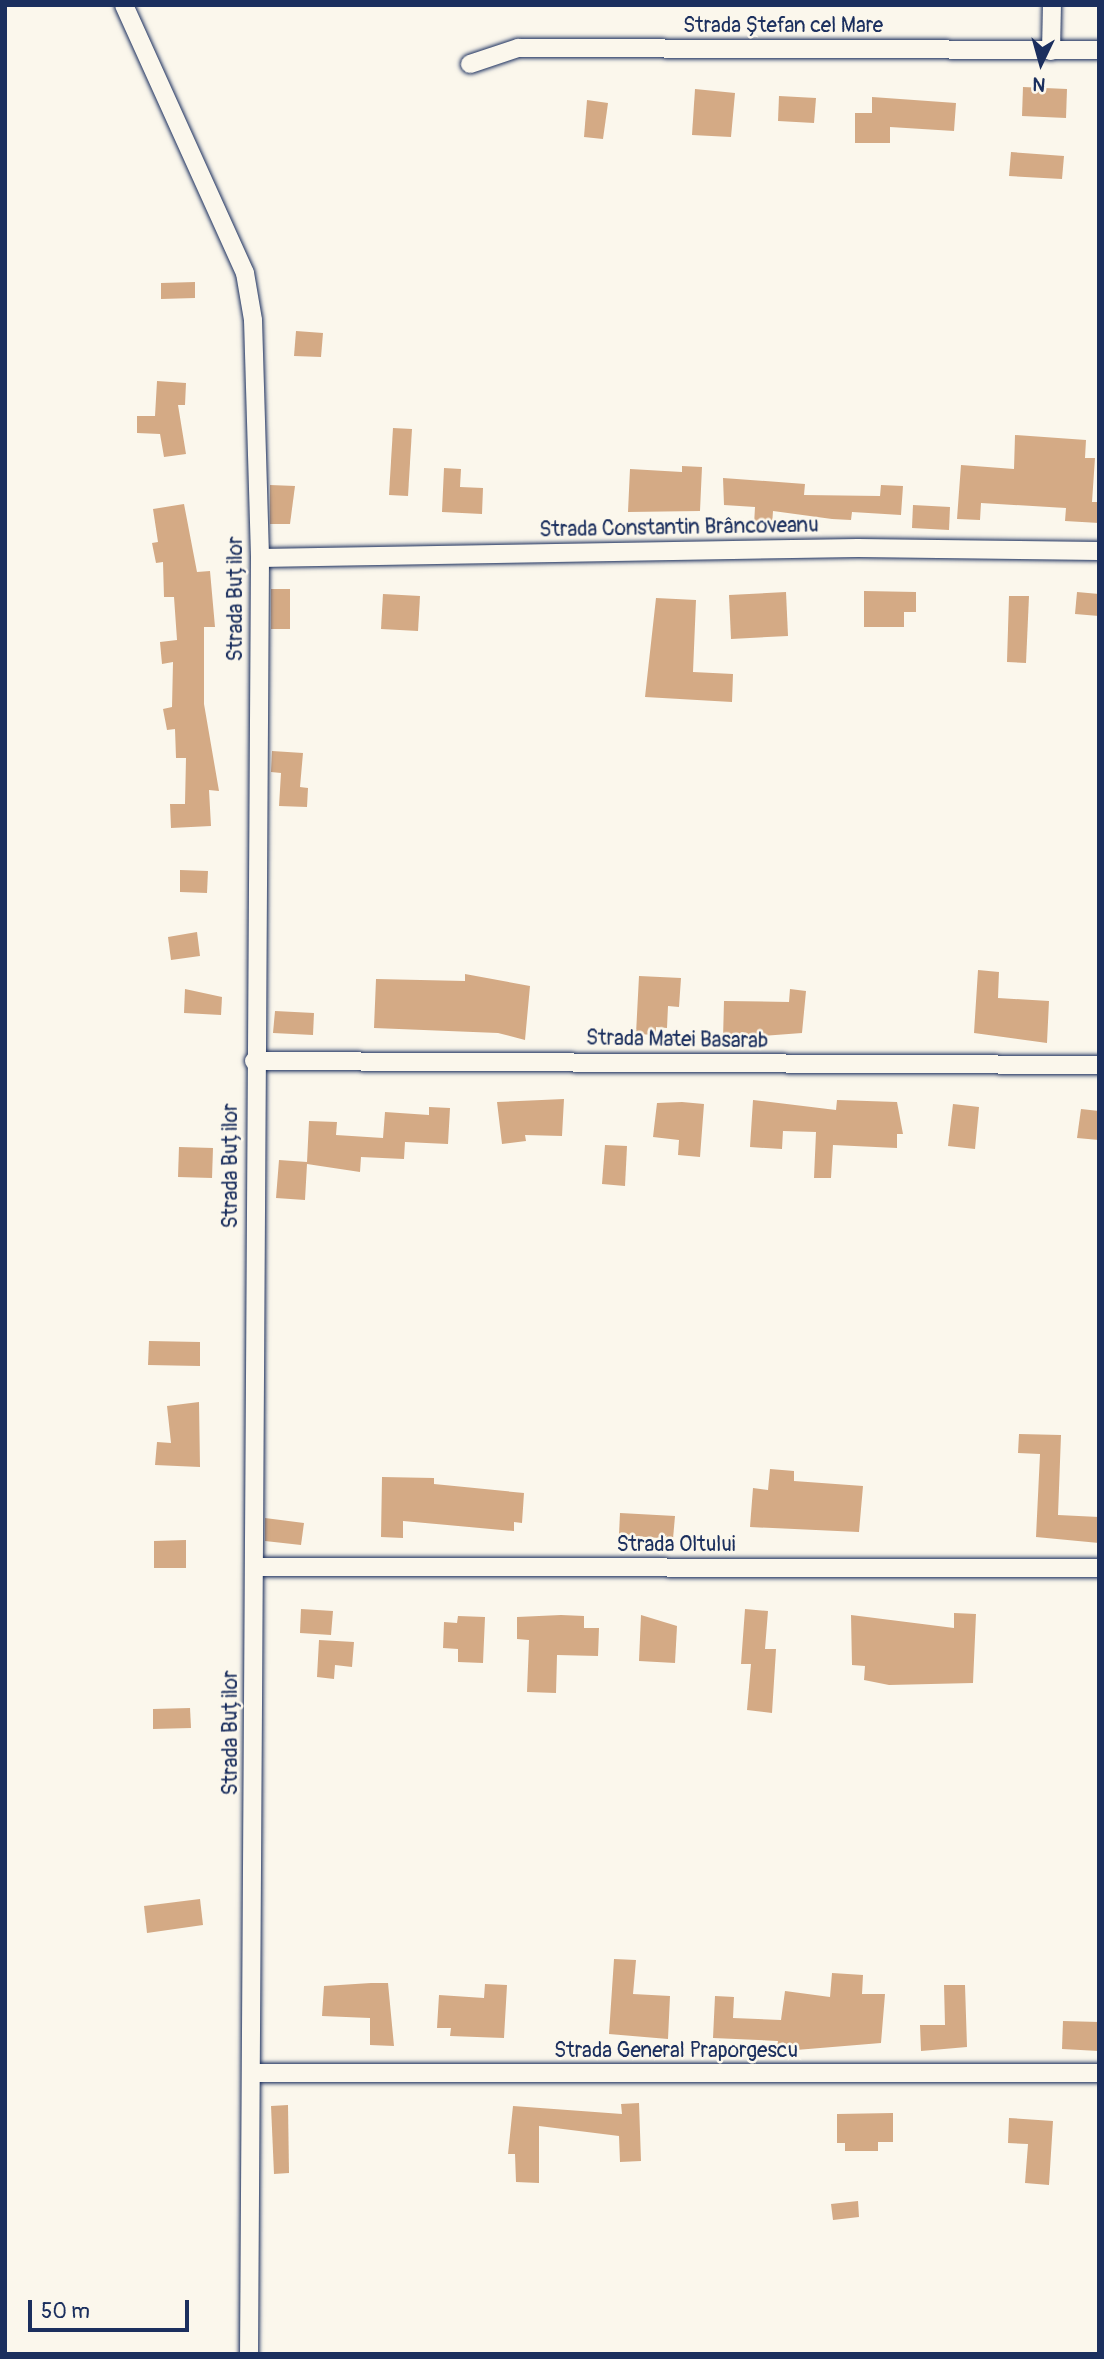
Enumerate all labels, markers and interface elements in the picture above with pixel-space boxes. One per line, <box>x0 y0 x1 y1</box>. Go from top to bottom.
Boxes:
street label: Strada Ștefan cel Mare <box>683 13 883 39</box>
north arrow <box>1006 28 1076 98</box>
text: N <box>1032 71 1047 96</box>
street label: Strada Constantin Brâncoveanu <box>539 513 819 543</box>
street label: Strada Buților <box>223 536 249 662</box>
street label: Strada Matei Basarab <box>586 1026 768 1054</box>
street label: Strada Buților <box>218 1103 244 1229</box>
street label: Strada Oltului <box>616 1532 736 1558</box>
street label: Strada Buților <box>218 1670 244 1796</box>
street label: Strada General Praporgescu <box>554 2038 798 2064</box>
scale bar <box>32 2286 192 2330</box>
text: 50 m <box>41 2298 90 2325</box>

